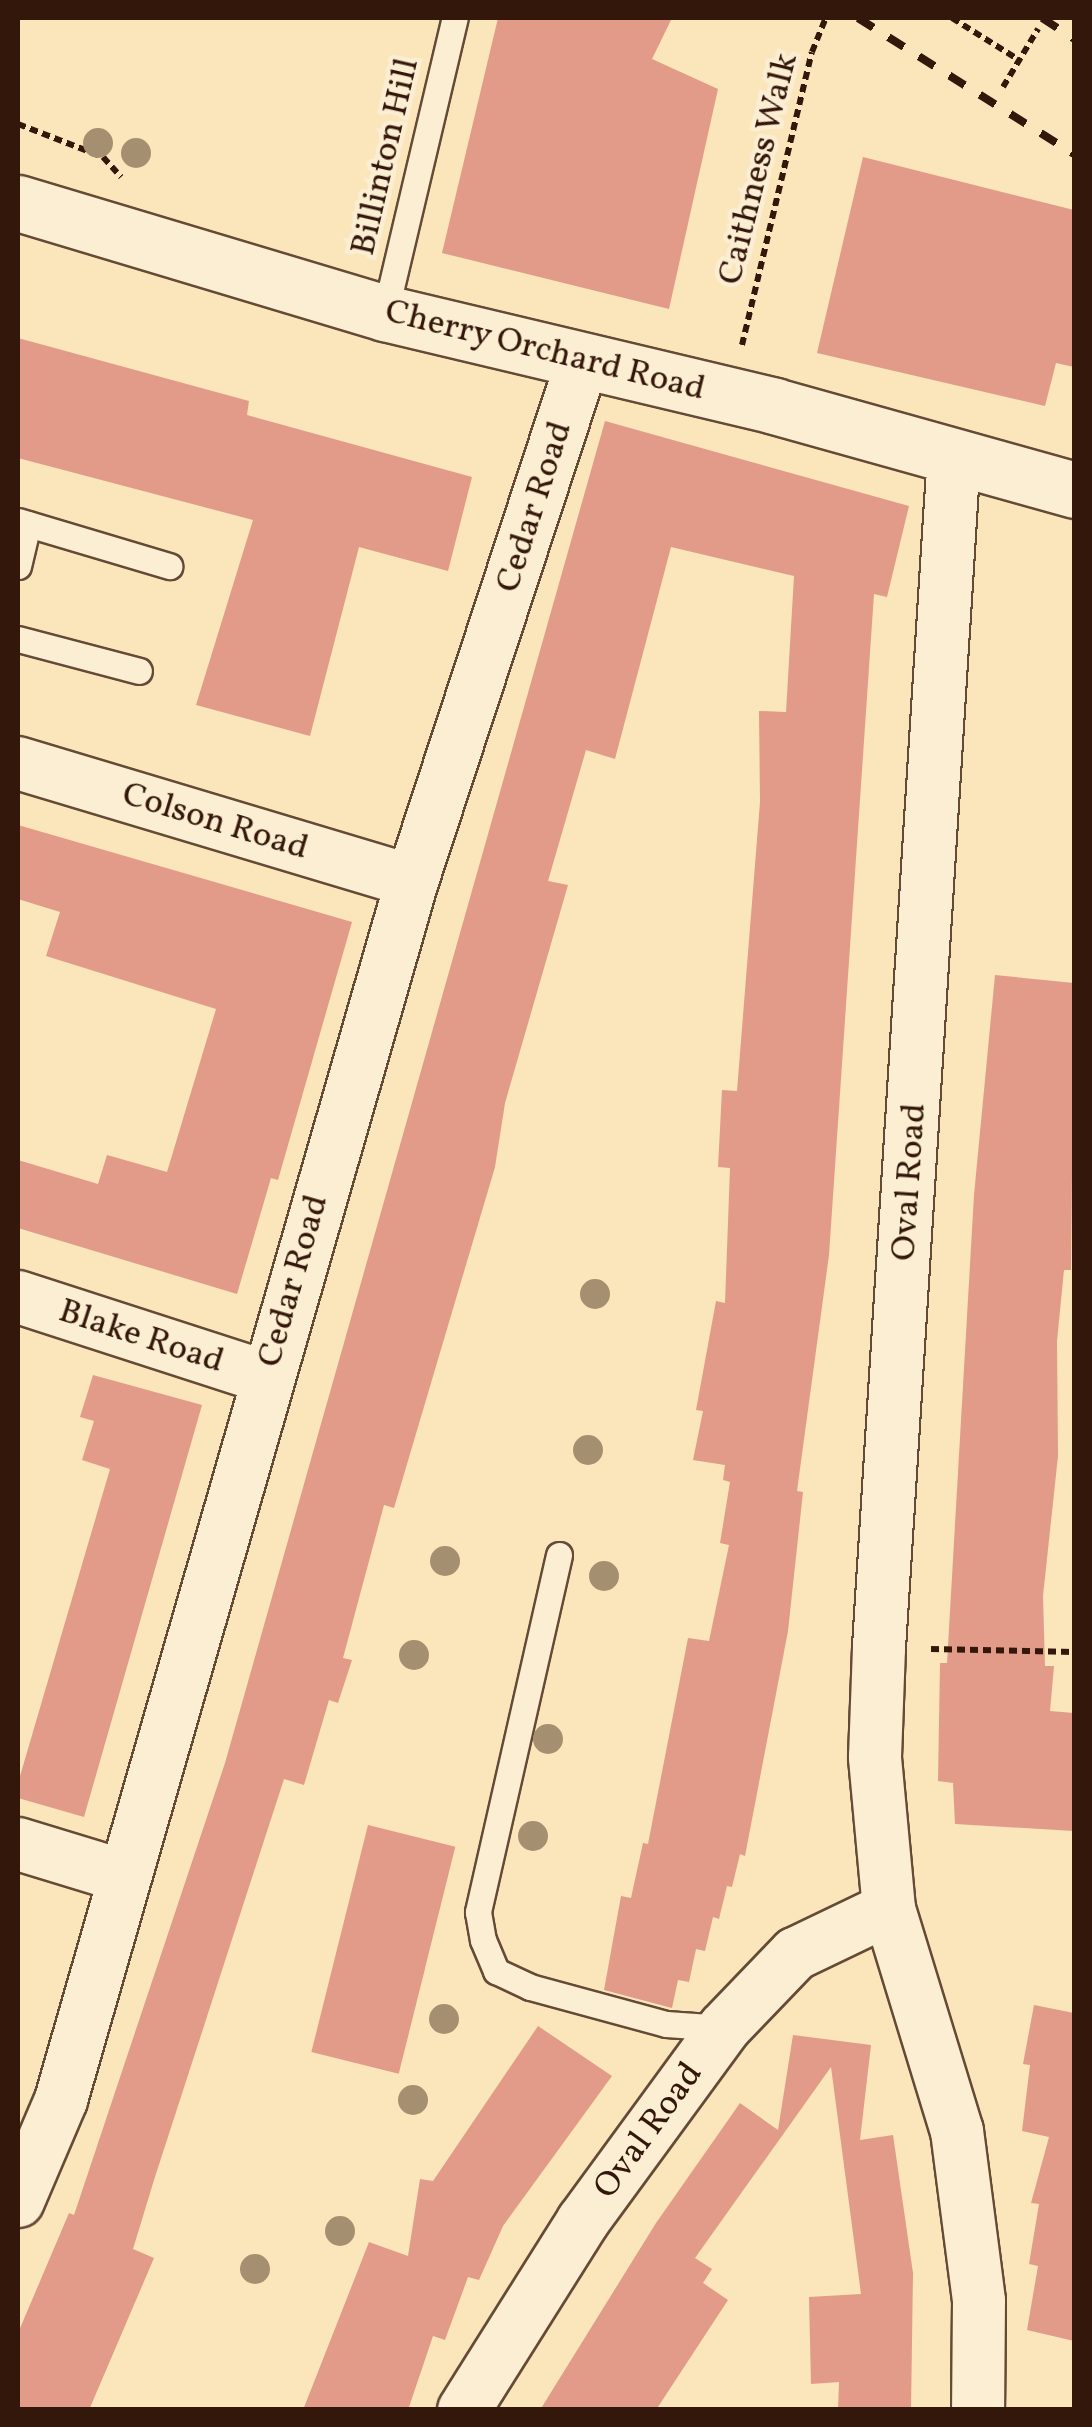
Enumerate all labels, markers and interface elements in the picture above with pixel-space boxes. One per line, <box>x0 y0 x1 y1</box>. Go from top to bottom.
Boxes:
street label: Caithness Walk <box>710 48 808 290</box>
street label: Billinton Hill <box>343 54 429 260</box>
street label: Cherry Orchard Road <box>380 291 710 411</box>
street label: Cedar Road <box>488 416 582 598</box>
street label: Colson Road <box>117 774 313 870</box>
street label: Oval Road <box>884 1102 936 1262</box>
street label: Cedar Road <box>249 1190 339 1372</box>
street label: Blake Road <box>53 1291 229 1383</box>
street label: Oval Road <box>586 2055 712 2207</box>

